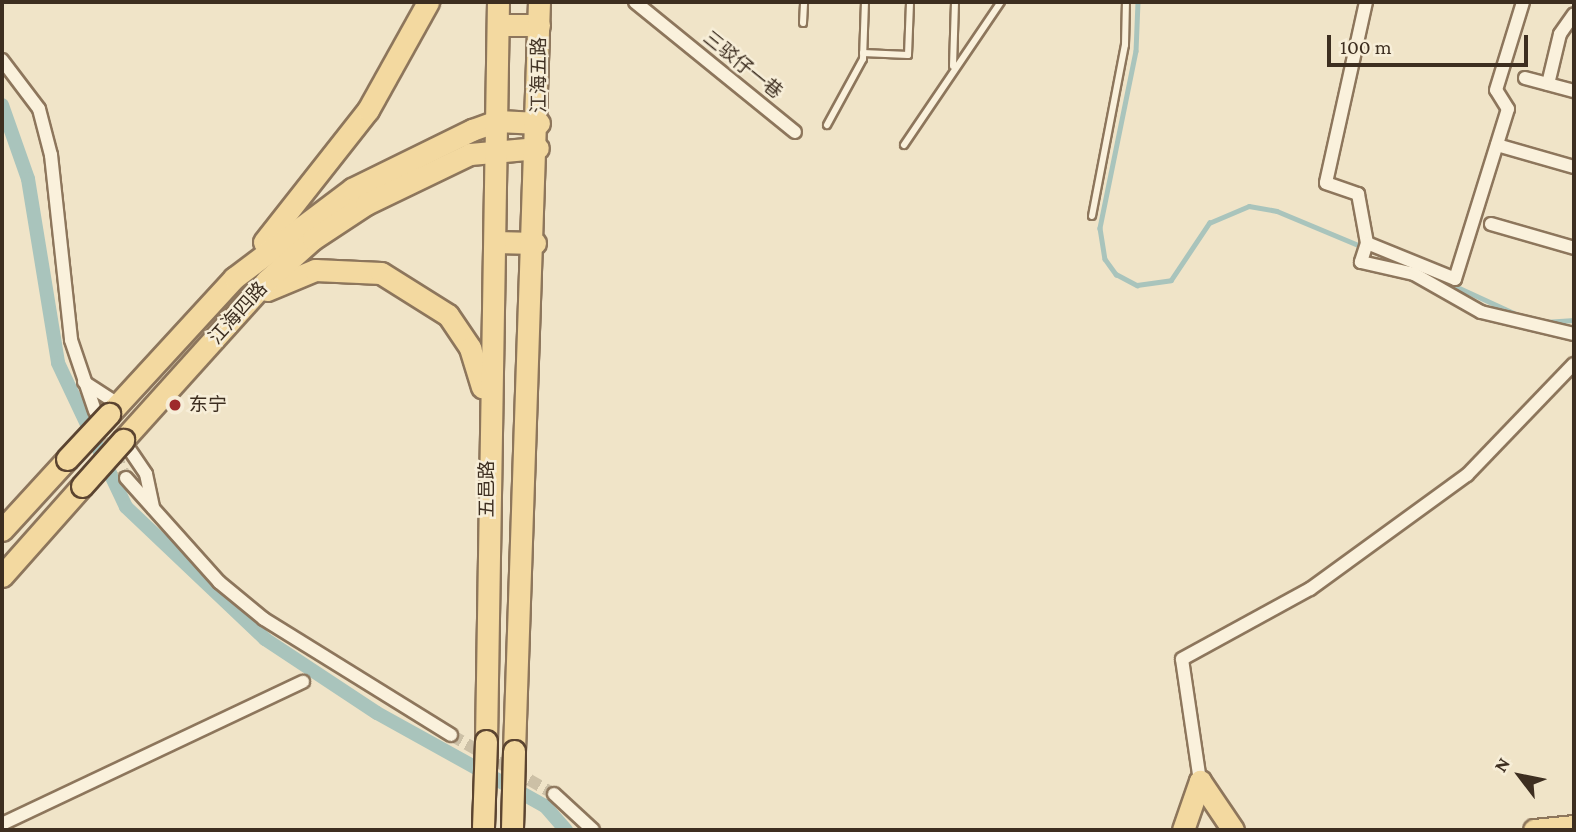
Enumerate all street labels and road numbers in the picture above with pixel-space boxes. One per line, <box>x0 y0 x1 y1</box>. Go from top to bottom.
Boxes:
street label: 三驳仔一巷 <box>699 26 787 104</box>
street label: 江海五路 <box>528 37 550 113</box>
street label: 江海四路 <box>204 277 272 349</box>
street label: 五邑路 <box>476 461 498 517</box>

